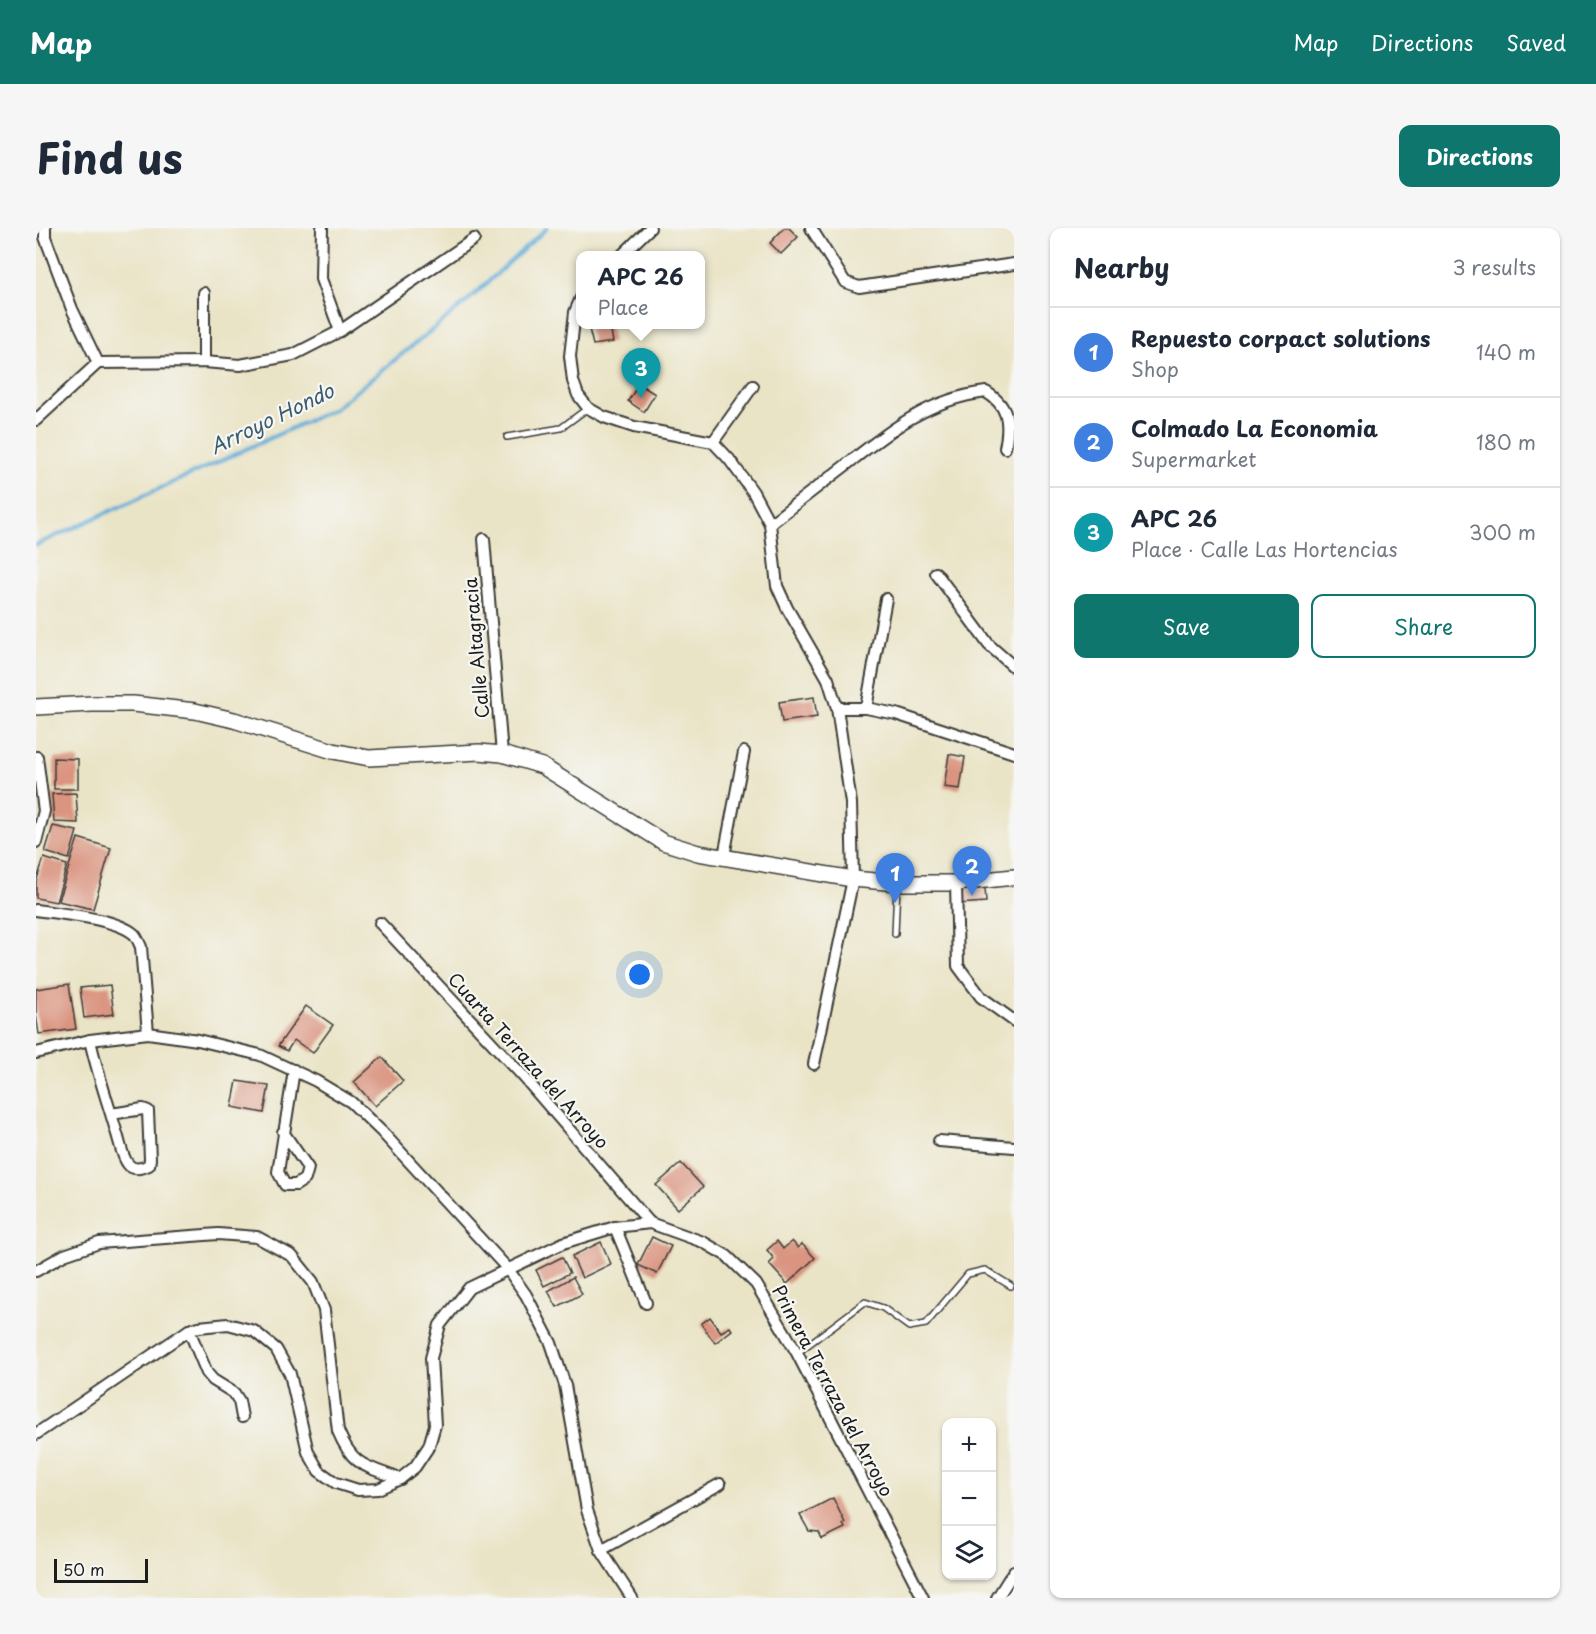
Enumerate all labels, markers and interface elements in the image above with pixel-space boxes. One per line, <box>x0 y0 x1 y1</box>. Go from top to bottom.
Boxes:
text: Map <box>30 21 92 64</box>
text: Map <box>1293 26 1338 58</box>
text: Directions <box>1371 26 1473 58</box>
text: Saved <box>1506 26 1566 58</box>
text: Find us <box>36 125 183 188</box>
button: Directions <box>1399 125 1560 187</box>
text: Nearby <box>1074 248 1169 287</box>
popup <box>576 251 705 329</box>
text: 3 results <box>1453 252 1536 282</box>
text: APC 26 <box>598 259 684 292</box>
text: Place <box>598 292 649 322</box>
text: Repuesto corpact solutions <box>1131 321 1431 354</box>
text: 1 <box>1089 337 1098 367</box>
text: 140 m <box>1476 337 1536 367</box>
pin: 3 <box>622 348 660 398</box>
text: Shop <box>1131 354 1179 384</box>
water label: Arroyo Hondo <box>204 375 339 461</box>
text: Colmado La Economia <box>1131 411 1378 444</box>
text: 2 <box>1086 427 1101 457</box>
text: 180 m <box>1476 427 1536 457</box>
text: Supermarket <box>1131 444 1257 474</box>
text: APC 26 <box>1131 501 1217 534</box>
text: 3 <box>1087 517 1100 547</box>
text: 300 m <box>1469 517 1536 547</box>
text: Place · Calle Las Hortencias <box>1131 534 1398 564</box>
street label: Calle Altagracia <box>456 577 495 720</box>
button: Save <box>1074 594 1299 658</box>
button: Share <box>1311 594 1536 658</box>
pin: 2 <box>952 846 992 896</box>
pin: 1 <box>876 854 914 903</box>
your location <box>625 960 654 989</box>
street label: Cuarta Terraza del Arroyo <box>442 966 616 1154</box>
street label: Primera Terraza del Arroyo <box>766 1280 901 1501</box>
map controls <box>942 1418 996 1580</box>
button: + <box>942 1418 996 1472</box>
button: − <box>942 1472 996 1526</box>
button: layers <box>942 1526 996 1580</box>
scale bar <box>54 1556 148 1584</box>
text: 50 m <box>63 1557 104 1581</box>

